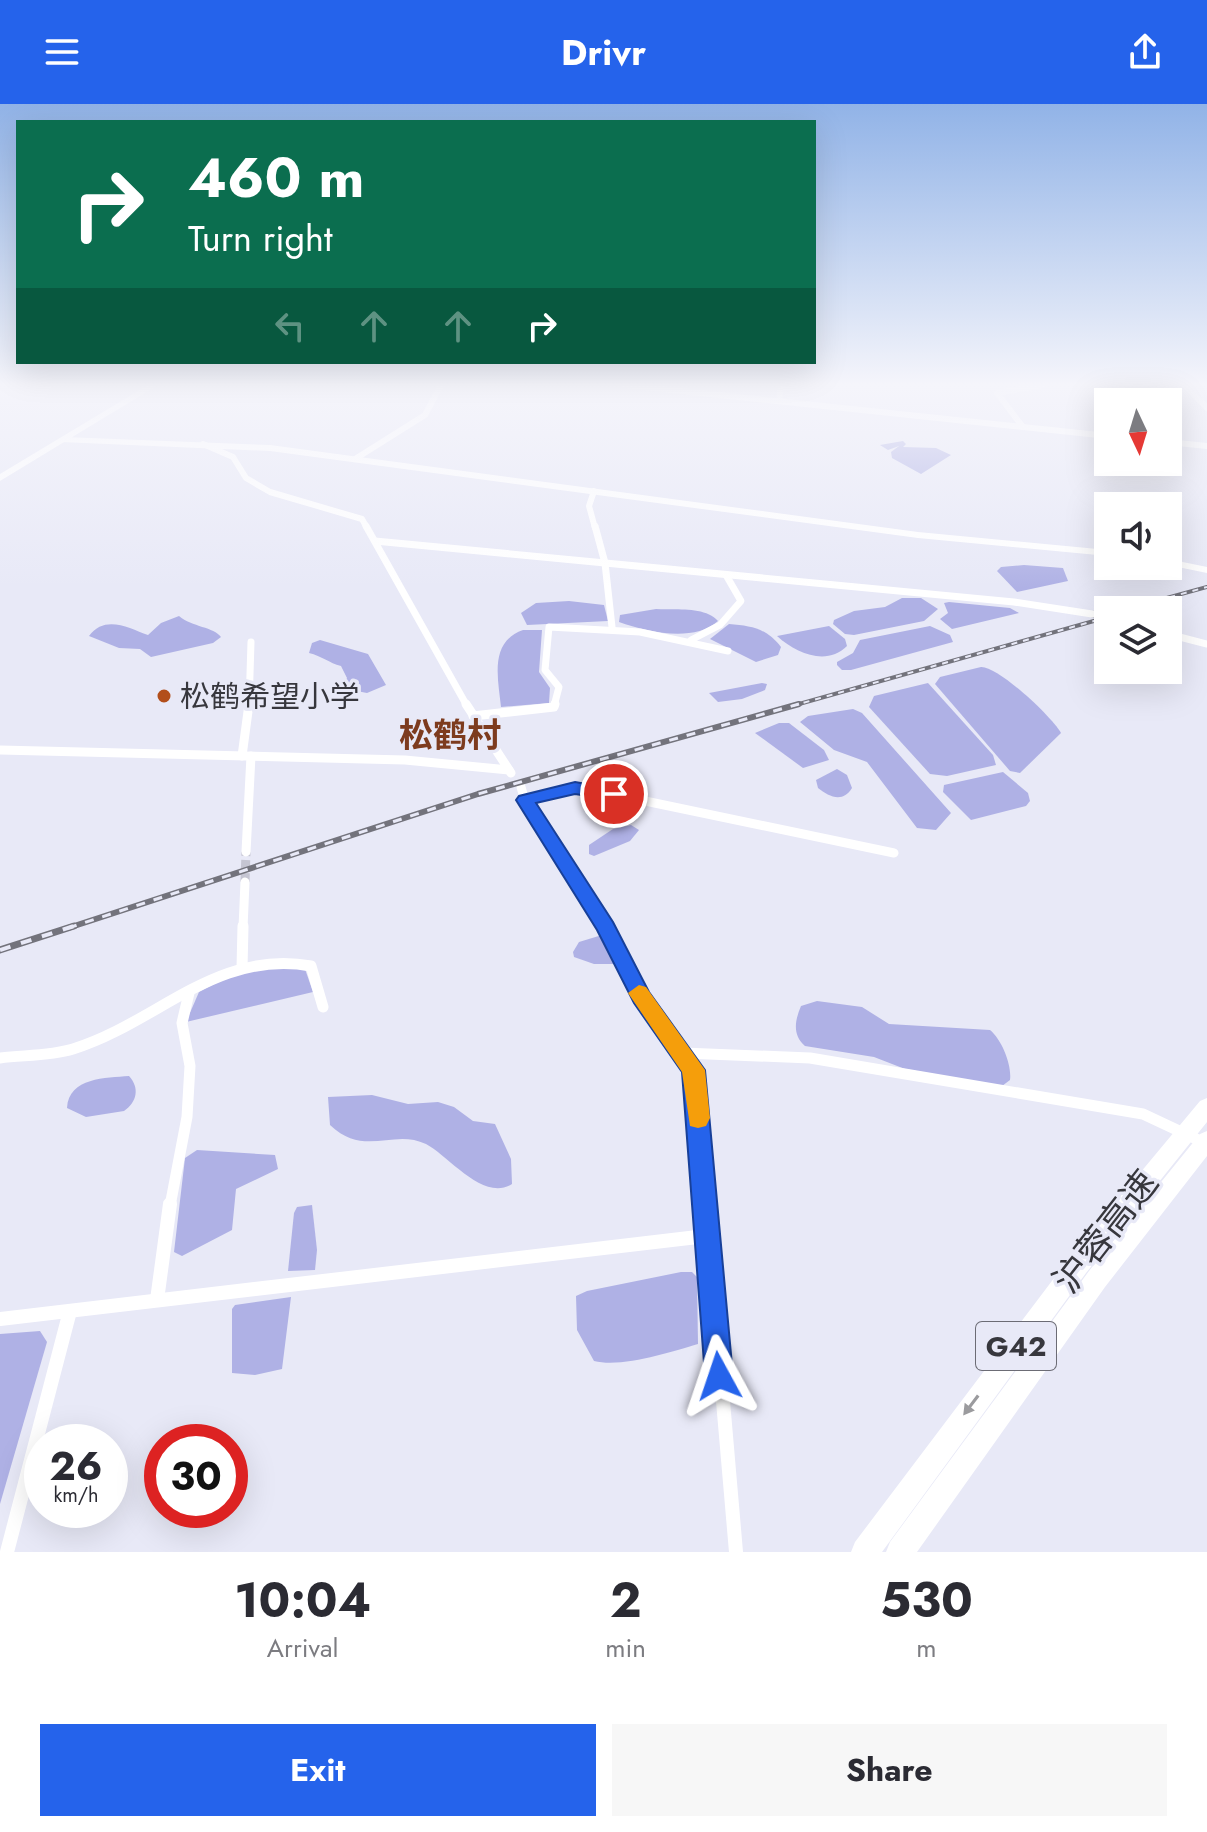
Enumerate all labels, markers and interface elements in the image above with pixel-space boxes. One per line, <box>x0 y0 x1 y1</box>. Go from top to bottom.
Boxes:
text: Drivr <box>561 26 646 78</box>
icon: menu <box>40 30 84 74</box>
icon: share <box>1123 30 1167 74</box>
text: 460 m <box>188 137 364 218</box>
icon: right <box>56 152 160 256</box>
text: Turn right <box>188 212 333 264</box>
icon: left <box>268 304 312 348</box>
icon: ahead <box>352 304 396 348</box>
icon: ahead <box>436 304 480 348</box>
icon: right <box>520 304 564 348</box>
north arrow <box>1094 388 1182 476</box>
map controls <box>1094 388 1182 684</box>
button: sound <box>1094 492 1182 580</box>
button: layers <box>1094 596 1182 684</box>
place label: 松鹤希望小学 <box>180 675 360 718</box>
marker: 松鹤希望小学 <box>155 687 173 705</box>
district label: 松鹤村 <box>399 711 501 760</box>
pin <box>580 760 648 828</box>
icon: arrive <box>592 772 636 816</box>
street label: 沪蓉高速 <box>1040 1158 1170 1304</box>
road number: G42 <box>976 1322 1056 1370</box>
position arrow <box>677 1334 761 1418</box>
one-way arrow <box>964 1395 979 1416</box>
speed limit sign: 30 <box>144 1424 248 1528</box>
text: 26 <box>50 1437 103 1495</box>
text: km/h <box>53 1481 99 1510</box>
text: 10:04 <box>234 1566 371 1635</box>
text: 2 <box>610 1566 641 1635</box>
text: 530 <box>880 1566 973 1635</box>
text: Arrival <box>267 1629 339 1667</box>
text: min <box>605 1629 646 1667</box>
text: m <box>916 1629 937 1667</box>
button: Exit <box>40 1724 596 1816</box>
button: Share <box>612 1724 1167 1816</box>

